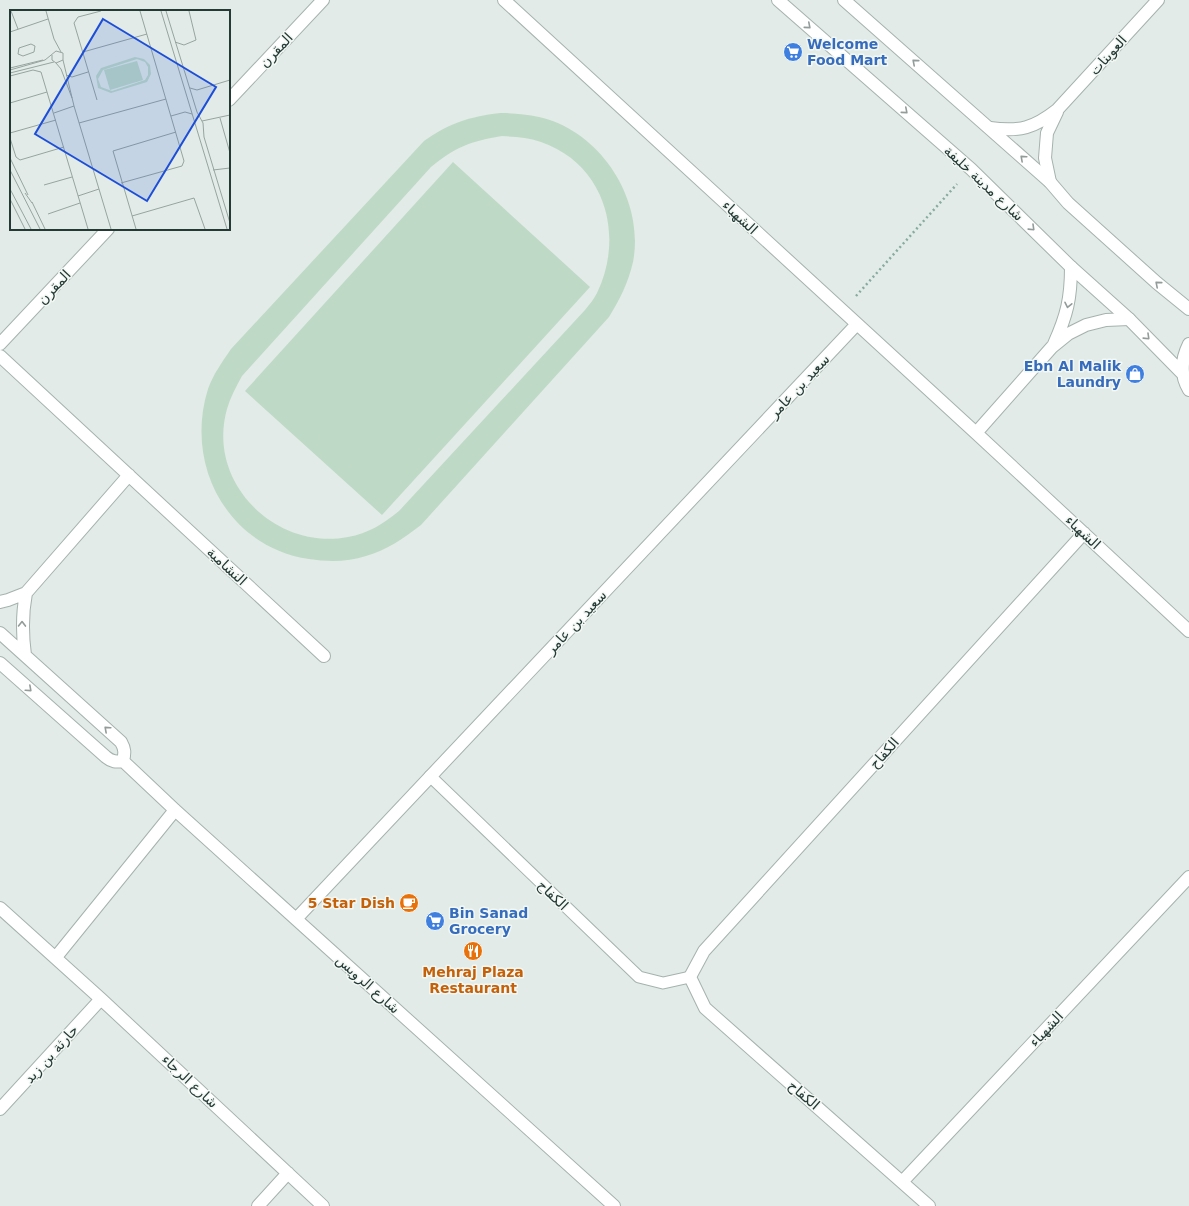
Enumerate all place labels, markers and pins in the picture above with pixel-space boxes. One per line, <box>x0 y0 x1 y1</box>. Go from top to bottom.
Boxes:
place label: Welcome Food Mart <box>807 36 887 68</box>
supermarket icon: Welcome Food Mart <box>782 41 804 63</box>
place label: Ebn Al Malik Laundry <box>1024 358 1122 390</box>
shop icon: Ebn Al Malik Laundry <box>1124 363 1146 385</box>
cafe icon: 5 Star Dish <box>398 892 420 914</box>
place label: 5 Star Dish <box>308 895 395 911</box>
place label: Bin Sanad Grocery <box>449 905 528 937</box>
supermarket icon: Bin Sanad Grocery <box>424 910 446 932</box>
restaurant icon: Mehraj Plaza Restaurant <box>462 940 484 962</box>
place label: Mehraj Plaza Restaurant <box>422 964 524 996</box>

